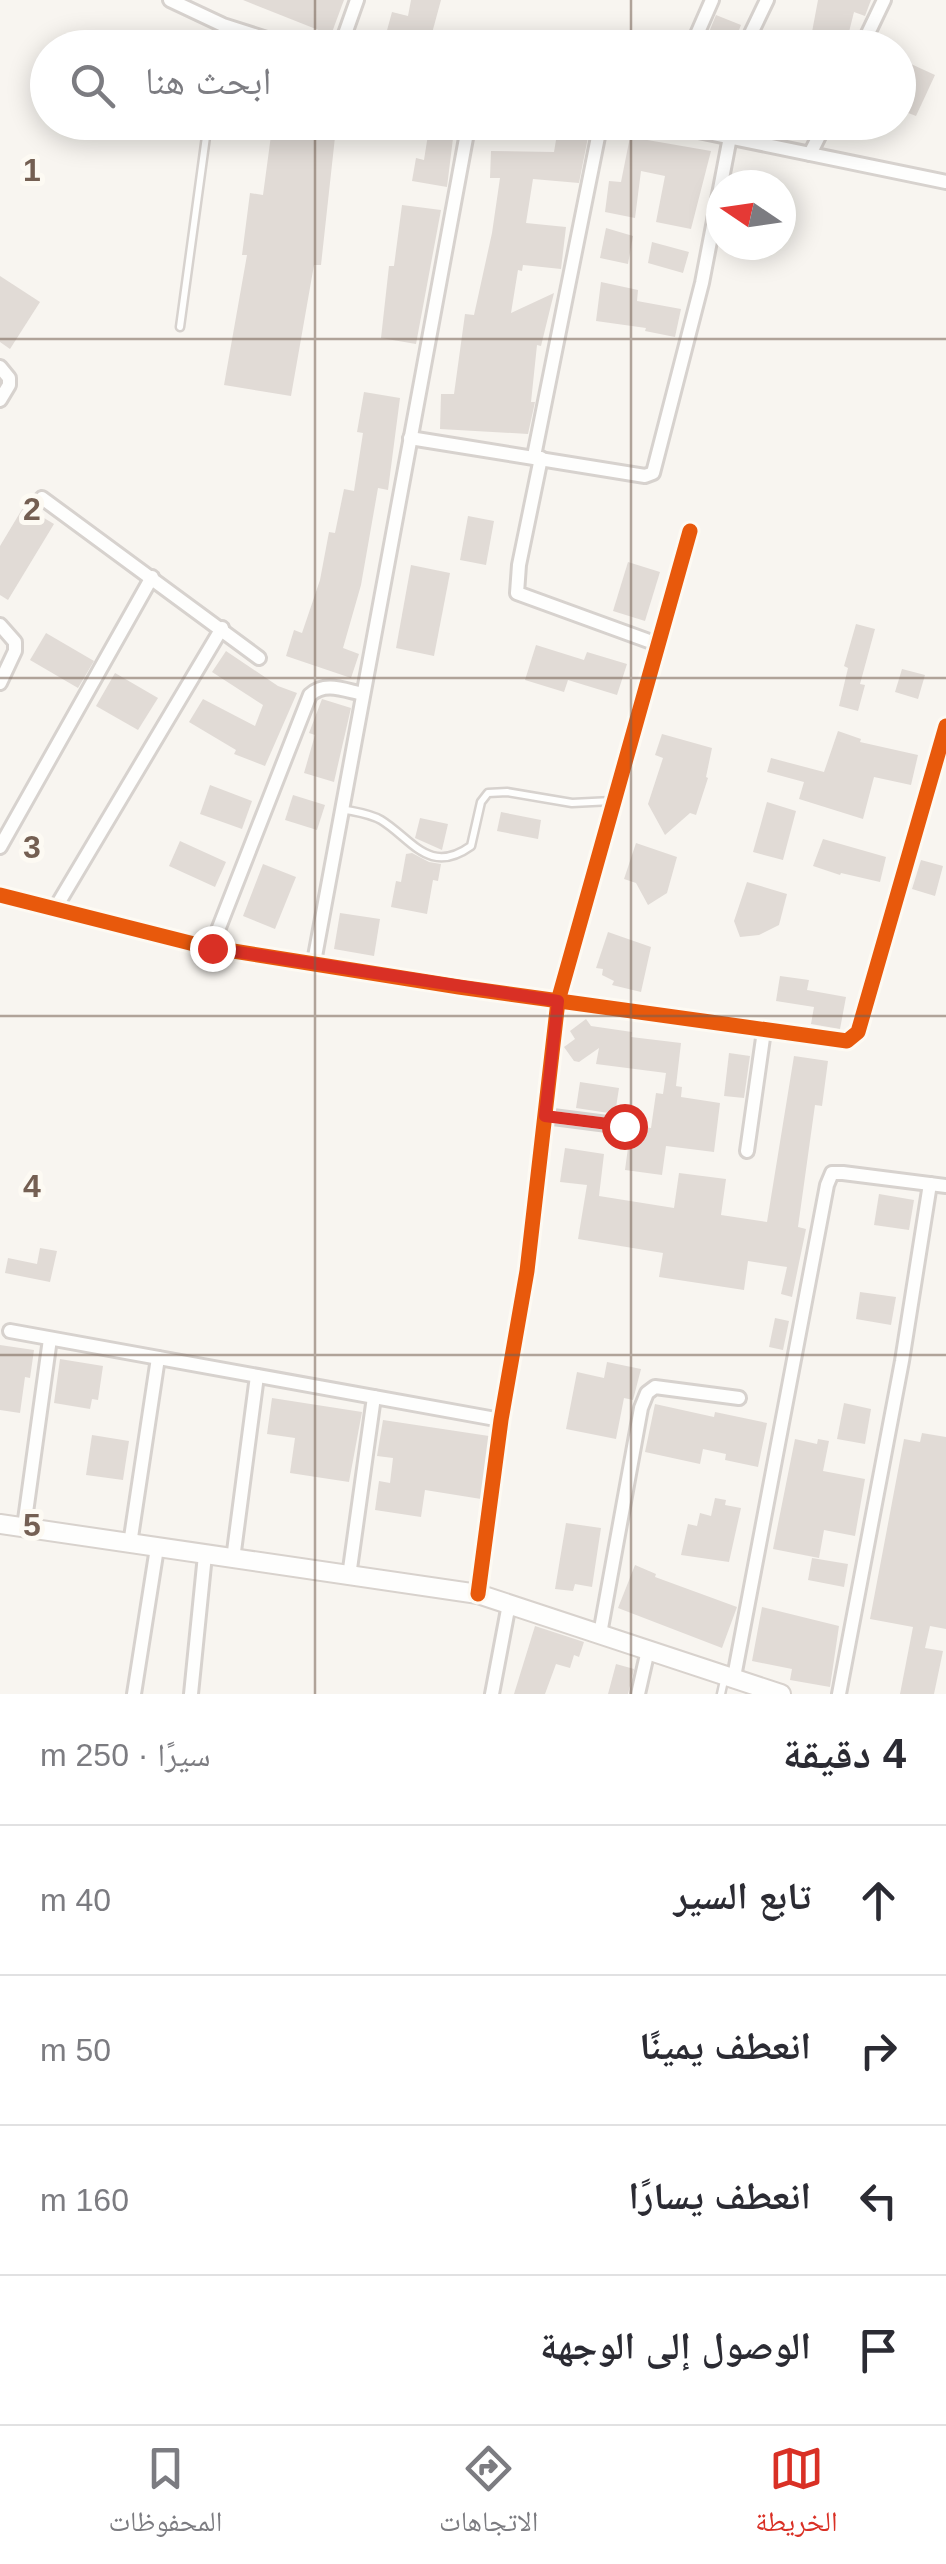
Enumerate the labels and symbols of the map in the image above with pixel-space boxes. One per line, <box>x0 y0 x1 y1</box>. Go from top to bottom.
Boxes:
text: 1 <box>23 152 41 188</box>
north arrow <box>706 170 796 260</box>
text: 2 <box>23 491 41 527</box>
text: 3 <box>23 829 41 865</box>
route end <box>190 926 236 972</box>
route start <box>602 1104 648 1150</box>
text: 4 <box>23 1168 41 1204</box>
text: 5 <box>23 1507 41 1543</box>

